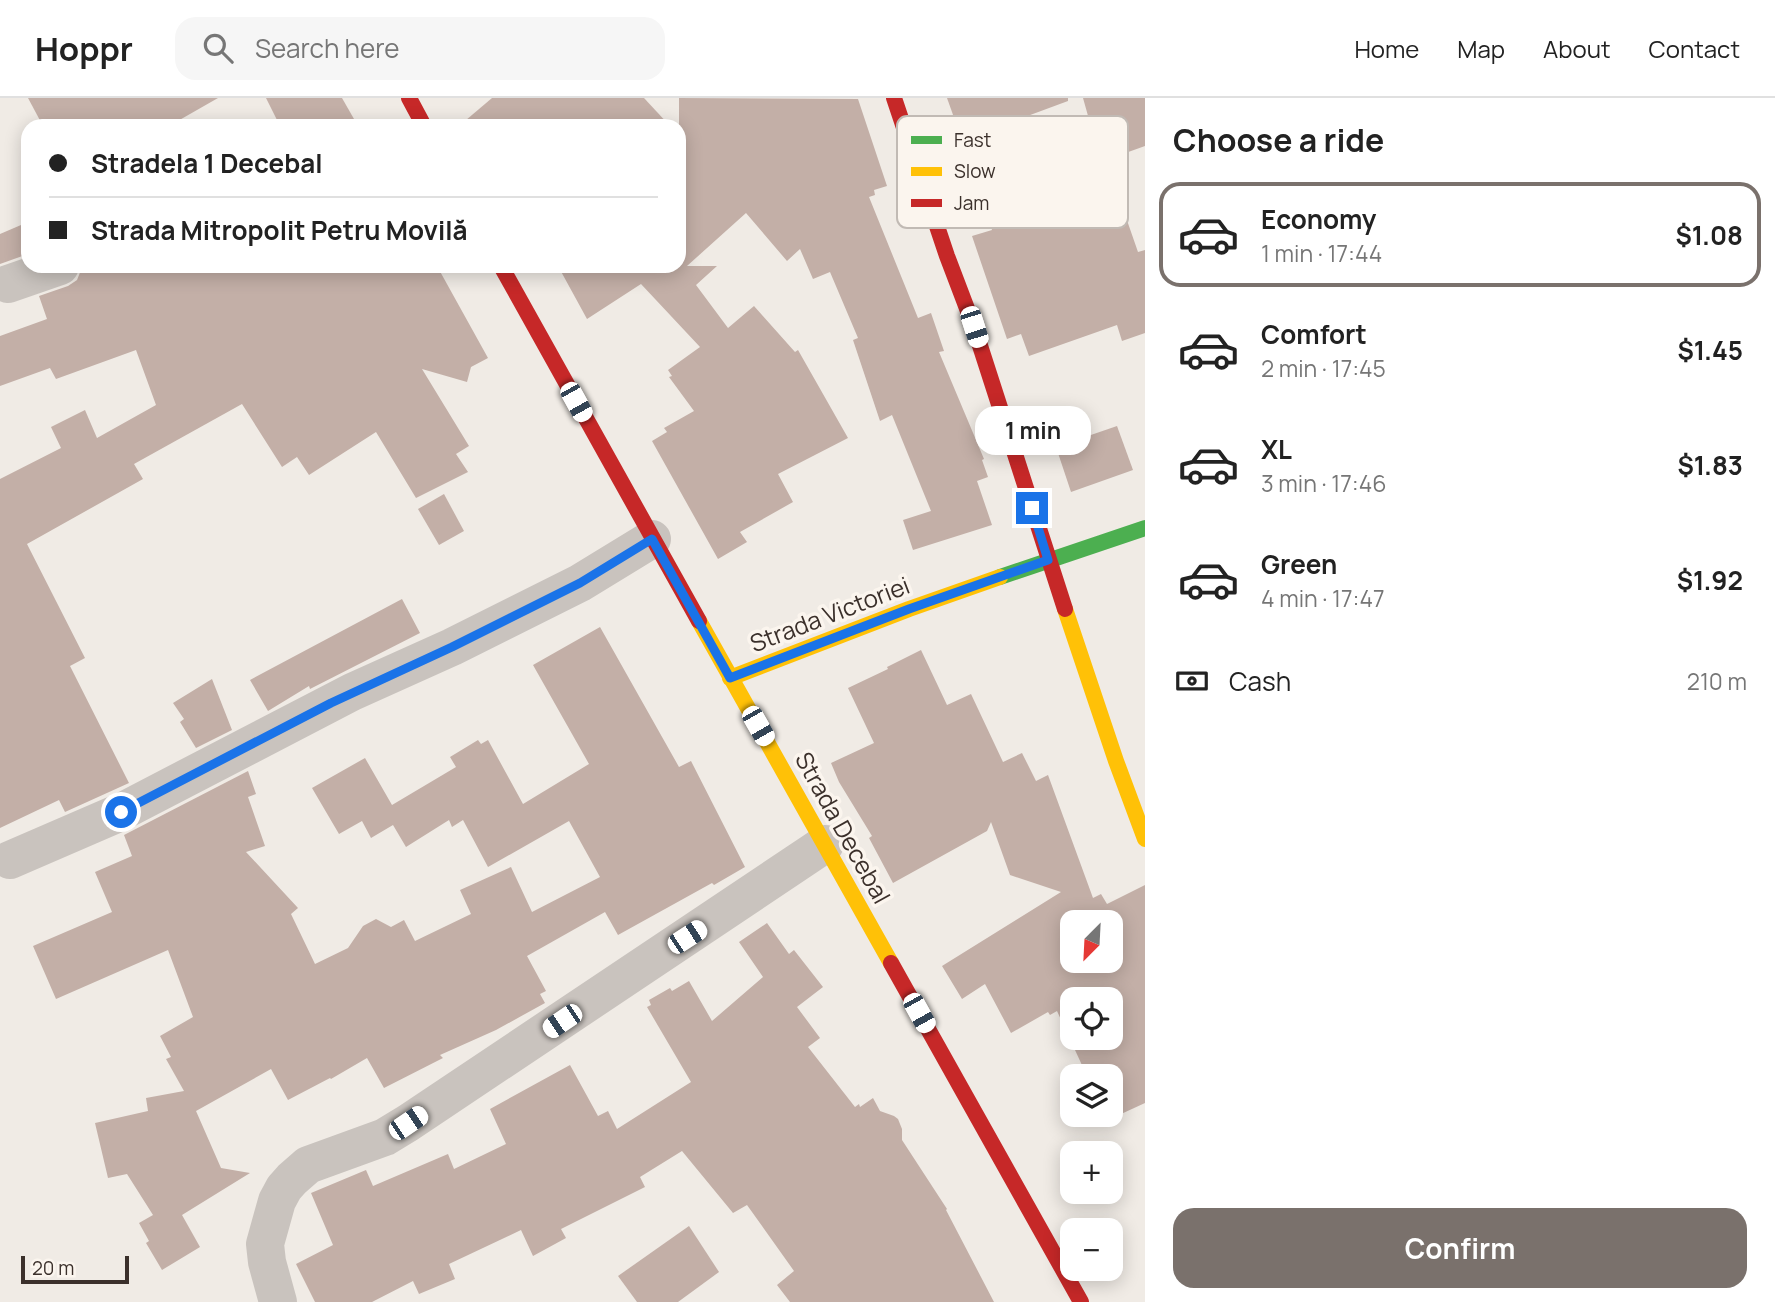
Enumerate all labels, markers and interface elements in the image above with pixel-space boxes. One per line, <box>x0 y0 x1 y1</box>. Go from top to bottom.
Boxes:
search box <box>175 17 665 80</box>
text: Hoppr <box>35 26 133 71</box>
icon: search <box>199 29 237 67</box>
text: Search here <box>255 30 400 66</box>
text: Home <box>1354 32 1419 65</box>
text: Map <box>1457 32 1505 65</box>
text: About <box>1543 32 1611 65</box>
text: Contact <box>1649 32 1740 65</box>
legend <box>897 116 1128 228</box>
text: Choose a ride <box>1173 118 1384 162</box>
text: Fast <box>954 127 991 153</box>
text: Stradela 1 Decebal <box>91 145 323 181</box>
text: Slow <box>954 158 996 184</box>
text: Jam <box>954 190 989 216</box>
text: Economy <box>1261 201 1376 237</box>
icon: car <box>1177 203 1240 266</box>
text: Strada Mitropolit Petru Movilă <box>91 212 468 248</box>
text: $1.08 <box>1675 217 1743 253</box>
text: 1 min · 17:44 <box>1261 237 1382 269</box>
car <box>958 304 991 350</box>
text: Comfort <box>1261 316 1367 352</box>
icon: car <box>1177 318 1240 381</box>
text: $1.45 <box>1677 332 1743 368</box>
text: 2 min · 17:45 <box>1261 352 1386 384</box>
car <box>557 379 596 425</box>
callout: 1 min <box>974 406 1090 456</box>
text: 1 min <box>1005 414 1061 446</box>
text: XL <box>1261 431 1292 467</box>
icon: car <box>1177 433 1240 496</box>
text: $1.83 <box>1677 447 1743 483</box>
text: 3 min · 17:46 <box>1261 467 1387 499</box>
route end <box>1016 492 1048 524</box>
text: Green <box>1261 546 1337 582</box>
icon: car <box>1177 548 1240 611</box>
text: $1.92 <box>1677 562 1743 598</box>
street label: Strada Victoriei <box>745 568 914 659</box>
text: 4 min · 17:47 <box>1261 582 1385 614</box>
icon: cash <box>1173 662 1211 700</box>
text: Cash <box>1229 663 1291 699</box>
text: 210 m <box>1687 665 1747 697</box>
car <box>739 703 778 749</box>
street label: Strada Decebal <box>788 746 899 909</box>
route start <box>105 796 137 828</box>
north arrow <box>1060 910 1124 973</box>
map controls <box>1060 910 1123 1281</box>
car <box>664 917 711 957</box>
button: locate <box>1060 987 1123 1050</box>
car <box>900 990 939 1036</box>
car <box>539 1001 586 1041</box>
button: layers <box>1060 1064 1123 1127</box>
car <box>385 1103 432 1143</box>
button: + <box>1060 1141 1123 1204</box>
button: Confirm <box>1173 1208 1747 1288</box>
button: − <box>1060 1218 1123 1281</box>
scale bar <box>21 1253 130 1285</box>
text: 20 m <box>32 1255 74 1281</box>

